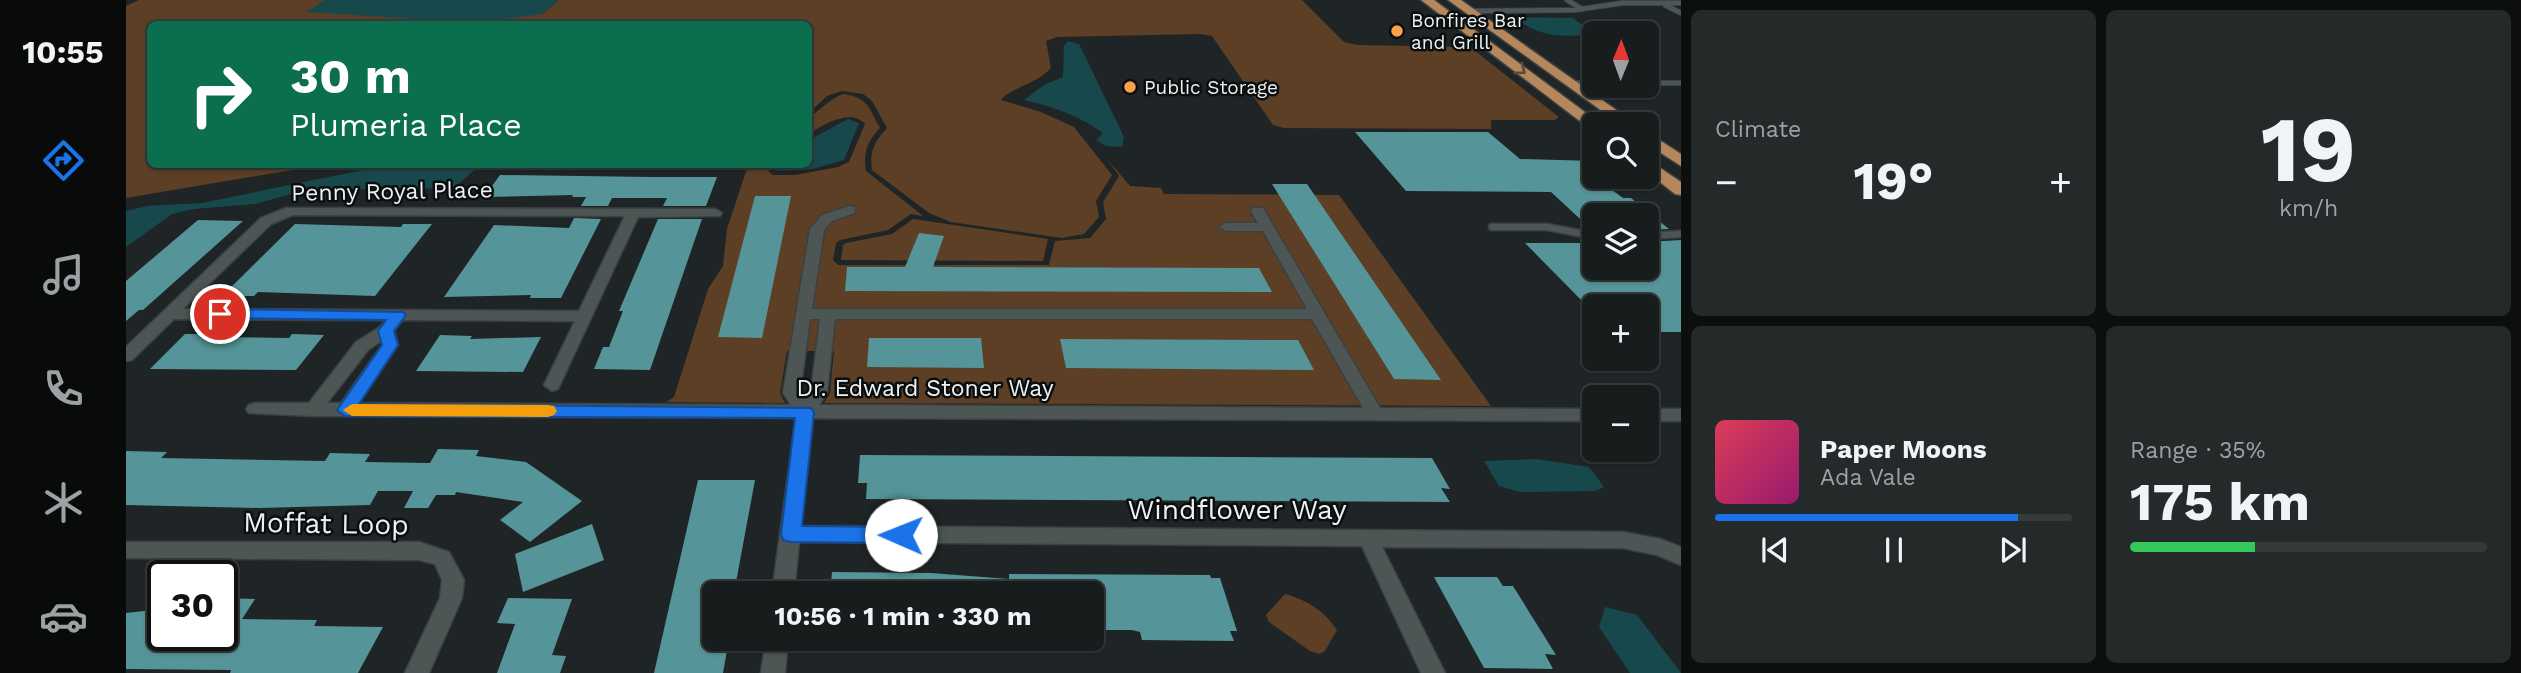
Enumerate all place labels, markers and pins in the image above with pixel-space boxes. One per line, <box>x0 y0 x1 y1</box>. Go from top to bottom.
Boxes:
place label: Bonfires Bar and Grill <box>1411 9 1525 54</box>
marker: Bonfires Bar and Grill <box>1389 23 1405 39</box>
place label: Public Storage <box>1144 76 1278 99</box>
marker: Public Storage <box>1122 79 1138 95</box>
pin <box>190 284 250 344</box>

